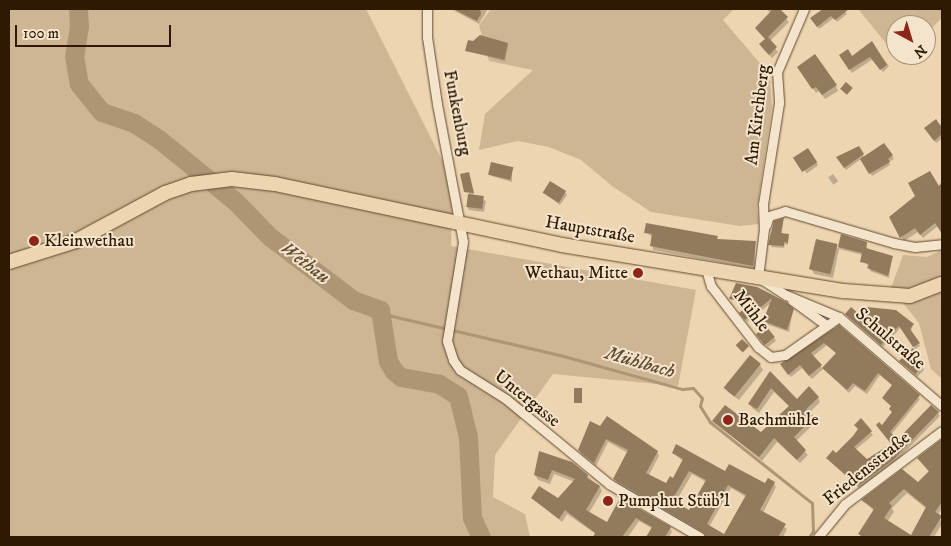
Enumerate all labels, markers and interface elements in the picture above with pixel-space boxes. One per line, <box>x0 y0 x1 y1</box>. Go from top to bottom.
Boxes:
scale bar <box>18 15 174 47</box>
north arrow <box>886 15 936 65</box>
text: 100 m <box>23 24 59 43</box>
text: N <box>910 40 930 61</box>
street label: Am Kirchberg <box>741 63 775 167</box>
street label: Funkenburg <box>438 68 476 158</box>
street label: Hauptstraße <box>543 211 637 249</box>
place label: Kleinwethau <box>44 230 134 252</box>
marker: Kleinwethau <box>28 235 40 247</box>
water label: Wethau <box>276 237 334 289</box>
place label: Wethau, Mitte <box>525 262 628 284</box>
marker: Wethau, Mitte <box>632 267 644 279</box>
street label: Mühle <box>728 286 774 336</box>
street label: Schulstraße <box>850 303 930 375</box>
water label: Mühlbach <box>603 342 677 384</box>
street label: Untergasse <box>490 366 564 432</box>
place label: Bachmühle <box>738 409 819 431</box>
marker: Bachmühle <box>722 414 734 426</box>
street label: Friedensstraße <box>819 427 915 511</box>
place label: Pumphut Stüb'l <box>618 490 730 512</box>
marker: Pumphut Stüb'l <box>602 495 614 507</box>

